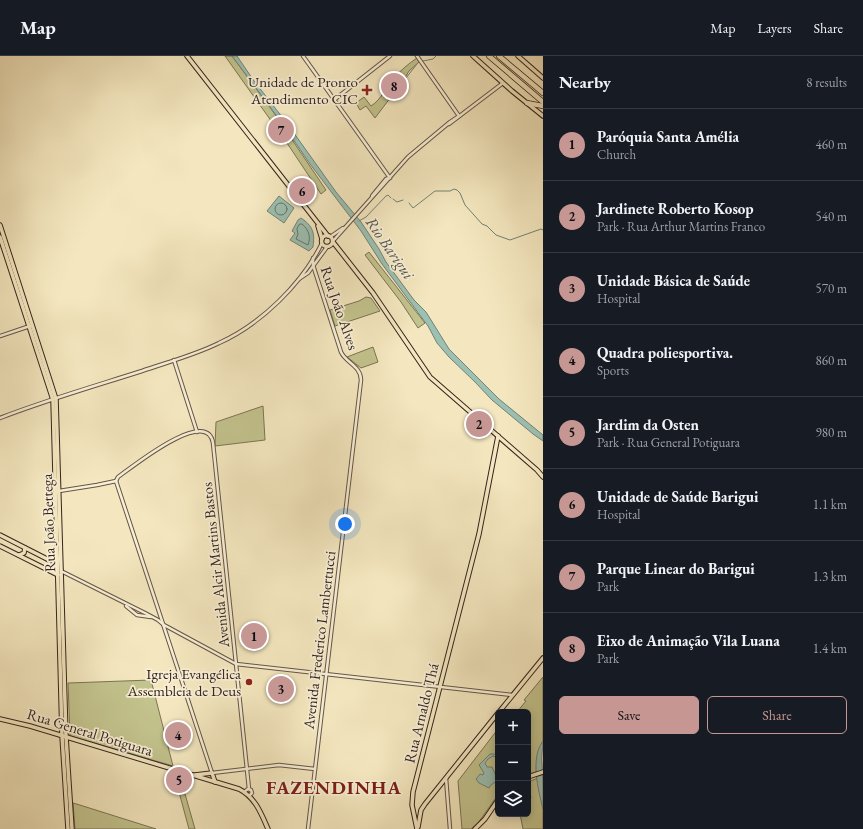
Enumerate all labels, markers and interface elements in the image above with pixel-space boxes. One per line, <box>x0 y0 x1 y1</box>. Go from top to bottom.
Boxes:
text: Map <box>20 15 56 40</box>
text: Map <box>710 19 735 37</box>
text: Layers <box>757 19 792 37</box>
text: Share <box>814 19 843 37</box>
pin: 8 <box>381 71 407 101</box>
text: Nearby <box>559 71 611 93</box>
place label: Unidade de Pronto Atendimento CIC <box>248 72 358 108</box>
text: 8 results <box>806 74 847 91</box>
marker: Unidade de Pronto Atendimento CIC <box>361 84 373 96</box>
pin: 7 <box>268 115 294 145</box>
text: Paróquia Santa Amélia <box>597 127 739 146</box>
text: 1 <box>569 136 575 153</box>
text: 460 m <box>816 136 847 153</box>
text: Church <box>597 146 636 163</box>
pin: 6 <box>289 176 315 206</box>
text: Jardinete Roberto Kosop <box>597 199 754 218</box>
text: 2 <box>569 208 575 225</box>
text: 540 m <box>816 208 847 225</box>
water label: Rio Barigui <box>361 213 420 284</box>
text: Park · Rua Arthur Martins Franco <box>597 218 765 235</box>
street label: Rua João Alves <box>317 264 363 352</box>
text: Unidade Básica de Saúde <box>597 271 750 290</box>
text: 3 <box>569 280 575 297</box>
text: 570 m <box>816 280 847 297</box>
text: Hospital <box>597 290 641 307</box>
text: Quadra poliesportiva. <box>597 343 733 362</box>
text: 4 <box>569 352 575 369</box>
text: 860 m <box>816 352 847 369</box>
text: Sports <box>597 362 629 379</box>
pin: 2 <box>466 409 492 439</box>
text: Jardim da Osten <box>597 415 699 434</box>
text: 5 <box>569 424 575 441</box>
text: 980 m <box>816 424 847 441</box>
text: Park · Rua General Potiguara <box>597 434 740 451</box>
street label: Rua João Bettega <box>37 473 59 573</box>
street label: Avenida Alcir Martins Bastos <box>197 481 233 650</box>
text: Unidade de Saúde Barigui <box>597 487 758 506</box>
text: 6 <box>569 496 575 513</box>
text: 1.1 km <box>813 496 847 513</box>
text: Hospital <box>597 506 641 523</box>
your location <box>335 514 355 534</box>
street label: Avenida Frederico Lambertucci <box>299 549 339 731</box>
text: Parque Linear do Barigui <box>597 559 755 578</box>
text: 7 <box>569 568 575 585</box>
text: 1.3 km <box>813 568 847 585</box>
text: Park <box>597 578 619 595</box>
pin: 1 <box>241 621 267 651</box>
text: Eixo de Animação Vila Luana <box>597 631 780 650</box>
text: 8 <box>569 640 575 657</box>
text: 1.4 km <box>813 640 847 657</box>
text: Park <box>597 650 619 667</box>
street label: Rua Arnaldo Thá <box>399 661 443 765</box>
place label: Igreja Evangélica Assembleia de Deus <box>126 664 241 700</box>
pin: 3 <box>268 674 294 704</box>
marker: Igreja Evangélica Assembleia de Deus <box>244 677 254 687</box>
button: Save <box>559 696 699 734</box>
button: Share <box>707 696 847 734</box>
street label: Rua General Potiguara <box>25 704 155 760</box>
map controls <box>495 709 531 817</box>
button: + <box>495 709 531 745</box>
pin: 4 <box>165 720 191 750</box>
button: − <box>495 745 531 781</box>
pin: 5 <box>166 765 192 795</box>
district label: FAZENDINHA <box>266 775 402 800</box>
button: layers <box>495 781 531 817</box>

